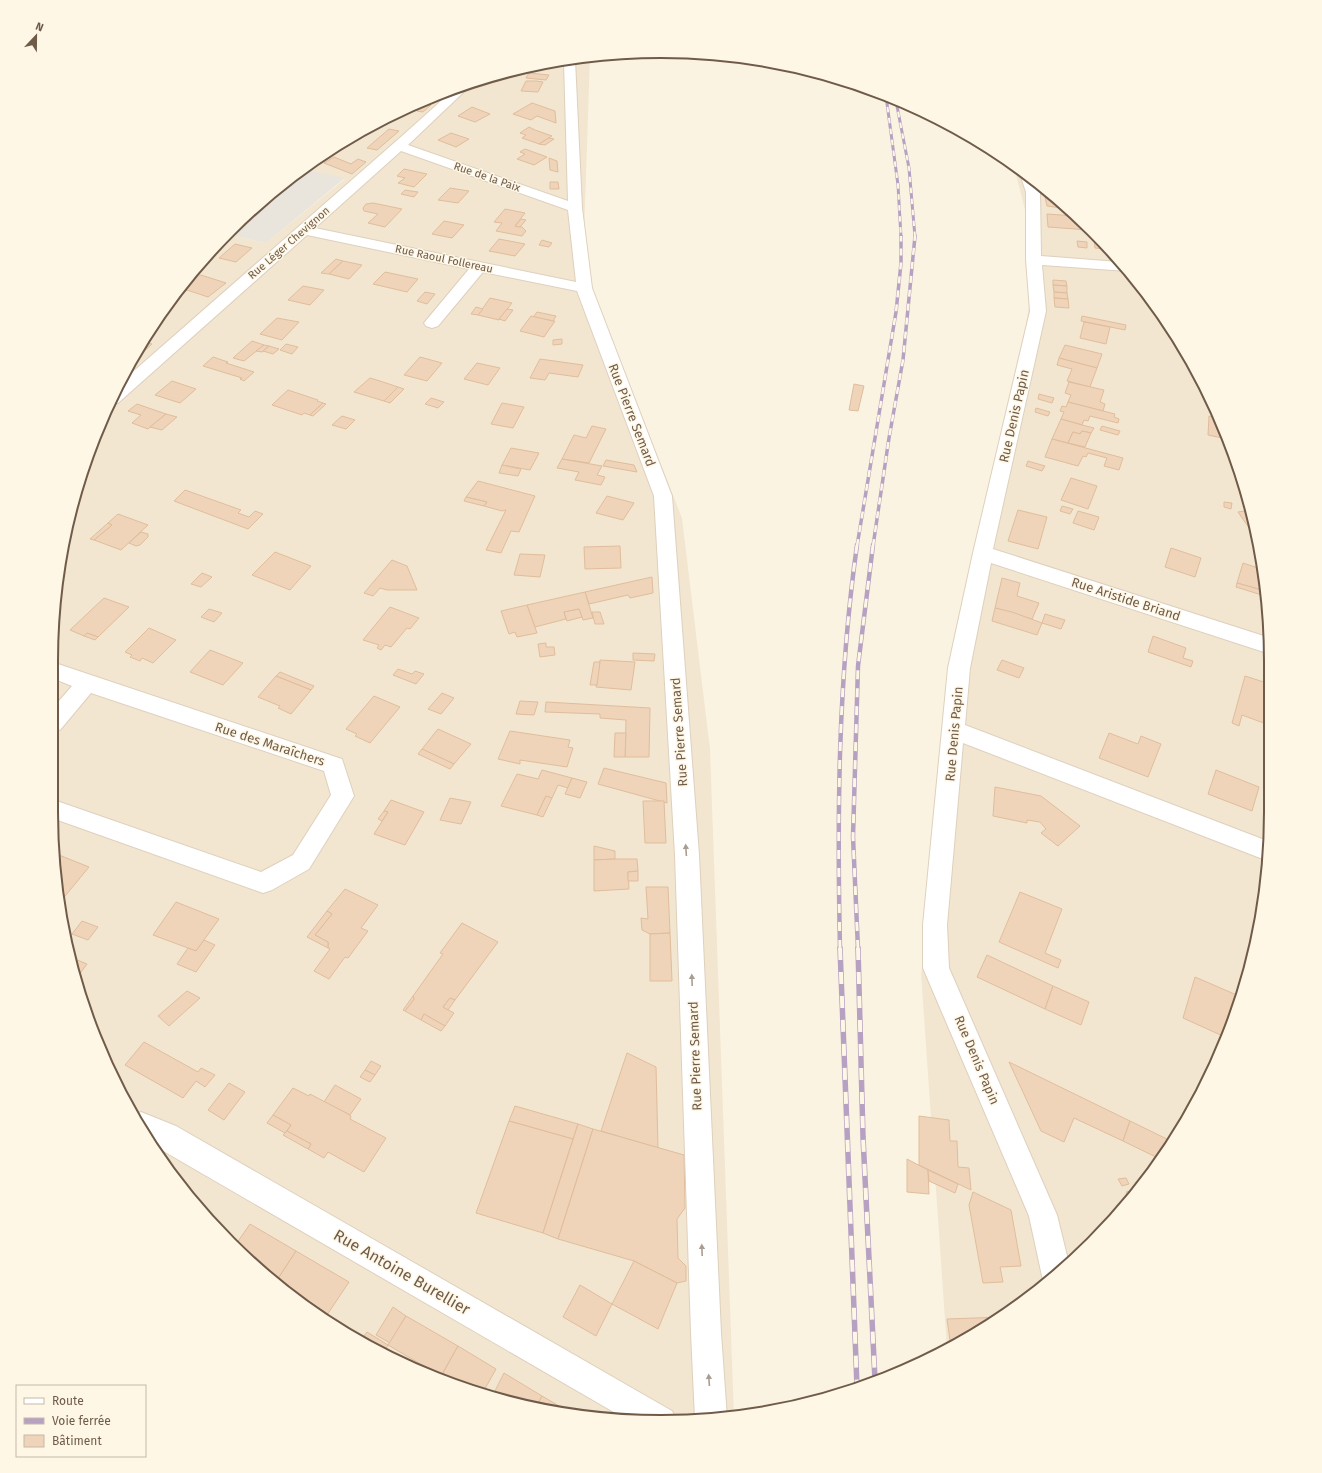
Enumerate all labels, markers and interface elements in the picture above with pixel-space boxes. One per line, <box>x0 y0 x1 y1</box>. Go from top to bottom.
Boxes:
north arrow <box>16 16 56 56</box>
text: N <box>34 20 45 35</box>
street label: Rue de la Paix <box>452 160 523 195</box>
street label: Rue Léger Chevignon <box>246 204 332 282</box>
street label: Rue Raoul Follereau <box>394 242 494 276</box>
street label: Rue Pierre Semard <box>605 361 659 469</box>
street label: Rue Denis Papin <box>996 368 1032 464</box>
street label: Rue Aristide Briand <box>1070 574 1182 624</box>
street label: Rue Pierre Semard <box>668 677 690 787</box>
street label: Rue Denis Papin <box>942 686 966 782</box>
street label: Rue des Maraîchers <box>213 719 327 769</box>
one-way arrow <box>683 844 690 856</box>
one-way arrow <box>688 974 695 986</box>
street label: Rue Pierre Semard <box>686 1001 704 1111</box>
street label: Rue Denis Papin <box>952 1013 1002 1107</box>
street label: Rue Antoine Burellier <box>330 1225 474 1319</box>
one-way arrow <box>699 1244 706 1256</box>
one-way arrow <box>705 1374 712 1386</box>
legend <box>16 1385 146 1457</box>
text: Route <box>52 1394 84 1408</box>
text: Voie ferrée <box>52 1414 111 1428</box>
text: Bâtiment <box>52 1434 102 1448</box>

